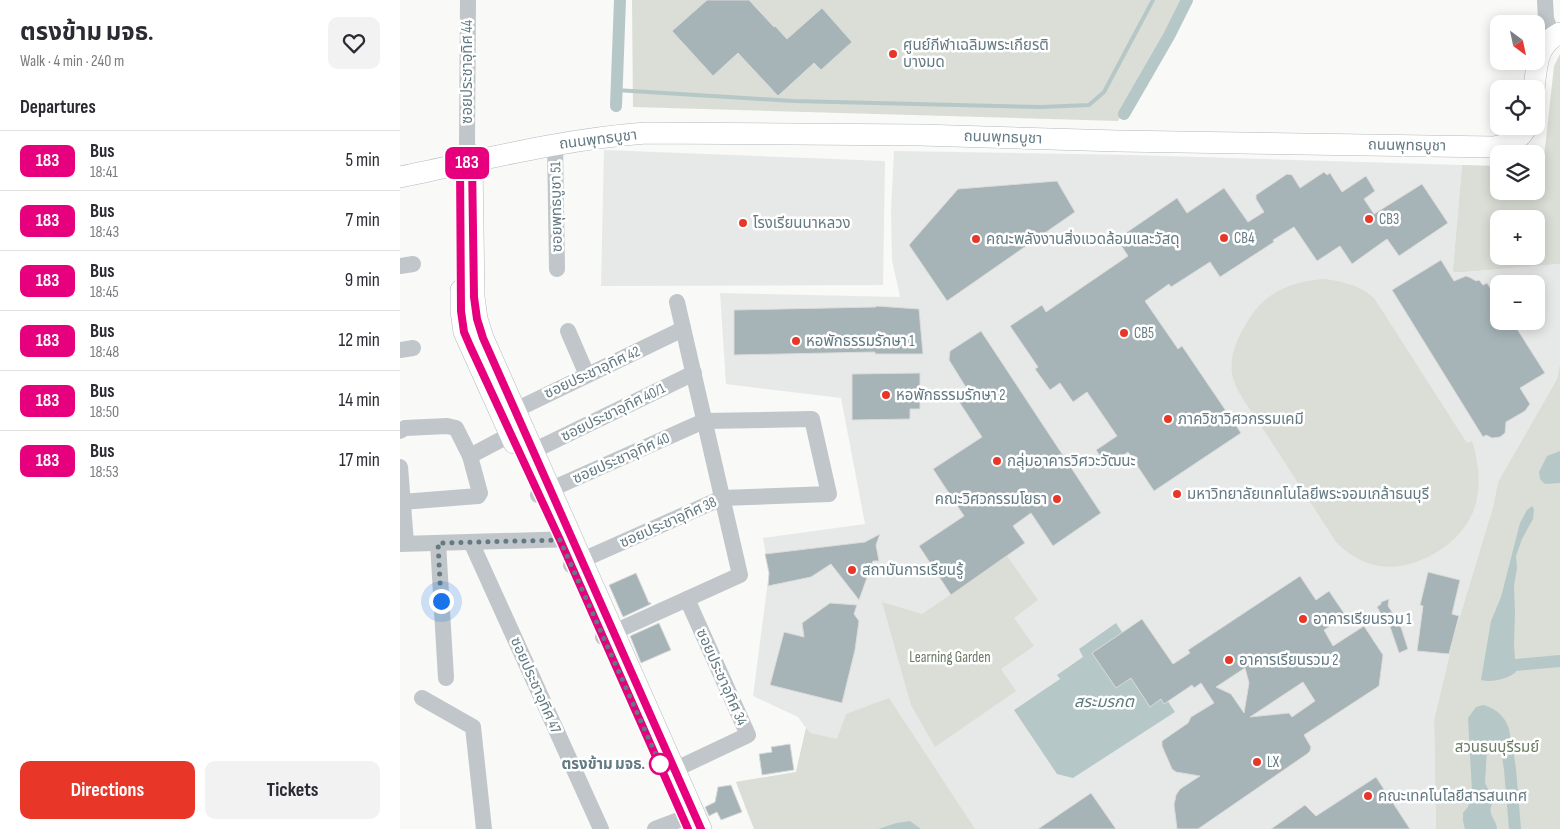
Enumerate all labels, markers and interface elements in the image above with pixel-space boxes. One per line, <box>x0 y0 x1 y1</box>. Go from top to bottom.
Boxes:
north arrow <box>1490 15 1545 70</box>
map controls <box>1490 15 1545 330</box>
button: heart <box>328 17 380 69</box>
text: ตรงข้าม มจธ. <box>20 18 154 47</box>
street label: ซอยประชาอุทิศ 44 <box>458 20 477 124</box>
place label: ศูนย์กีฬาเฉลิมพระเกียรติ บางมด <box>903 36 1049 72</box>
marker: ศูนย์กีฬาเฉลิมพระเกียรติ บางมด <box>887 48 899 60</box>
text: Walk · 4 min · 240 m <box>20 52 124 71</box>
button: locate <box>1490 80 1545 135</box>
text: Departures <box>20 96 96 119</box>
street label: ถนนพุทธบูชา <box>558 125 638 154</box>
street label: ถนนพุทธบูชา <box>963 127 1043 148</box>
street label: ถนนพุทธบูชา <box>1368 135 1446 156</box>
text: Bus <box>90 140 115 163</box>
button: layers <box>1490 145 1545 200</box>
line badge: 183 <box>438 147 496 179</box>
text: 5 min <box>345 149 380 172</box>
text: 183 <box>36 150 59 171</box>
text: 183 <box>455 152 479 173</box>
street label: ซอยพุทธบูชา 51 <box>546 161 567 252</box>
text: 18:41 <box>90 163 118 182</box>
text: Bus <box>90 200 115 223</box>
text: 7 min <box>346 209 380 232</box>
text: 183 <box>36 210 59 231</box>
place label: CB3 <box>1379 210 1399 229</box>
button: + <box>1490 210 1545 265</box>
marker: CB3 <box>1363 213 1375 225</box>
place label: โรงเรียนนาหลวง <box>753 214 851 233</box>
marker: โรงเรียนนาหลวง <box>737 217 749 229</box>
text: 18:43 <box>90 223 119 242</box>
place label: คณะพลังงานสิ่งแวดล้อมและวัสดุ <box>986 229 1180 249</box>
place label: CB4 <box>1234 229 1254 248</box>
marker: CB4 <box>1218 232 1230 244</box>
marker: คณะพลังงานสิ่งแวดล้อมและวัสดุ <box>970 233 982 245</box>
text: Bus <box>90 260 115 283</box>
text: 9 min <box>345 269 380 292</box>
text: 183 <box>36 270 59 291</box>
button: − <box>1490 275 1545 330</box>
text: 18:45 <box>90 283 119 302</box>
text: Bus <box>90 320 115 343</box>
place label: CB5 <box>1134 324 1154 343</box>
marker: CB5 <box>1118 327 1130 339</box>
text: 12 min <box>338 329 380 352</box>
text: 183 <box>36 330 59 351</box>
place label: หอพักธรรมรักษา 1 <box>806 332 915 351</box>
marker: หอพักธรรมรักษา 1 <box>790 335 802 347</box>
street label: ซอยประชาอุทิศ 42 <box>541 342 643 403</box>
text: 18:48 <box>90 343 119 362</box>
street label: ซอยประชาอุทิศ 40/1 <box>558 379 669 446</box>
text: Bus <box>90 380 115 403</box>
place label: หอพักธรรมรักษา 2 <box>896 386 1005 405</box>
text: 14 min <box>339 389 380 412</box>
marker: หอพักธรรมรักษา 2 <box>880 389 892 401</box>
text: 183 <box>36 390 59 411</box>
text: 18:50 <box>90 403 119 422</box>
place label: ภาควิชาวิศวกรรมเคมี <box>1178 410 1304 429</box>
marker: ภาควิชาวิศวกรรมเคมี <box>1162 413 1174 425</box>
street label: ซอยประชาอุทิศ 40 <box>570 429 673 488</box>
text: Bus <box>90 440 115 463</box>
text: 17 min <box>339 449 380 472</box>
text: 183 <box>36 450 59 471</box>
place label: กลุ่มอาคารวิศวะวัฒนะ <box>1007 452 1136 471</box>
marker: กลุ่มอาคารวิศวะวัฒนะ <box>991 455 1003 467</box>
text: 18:53 <box>90 463 119 482</box>
place label: มหาวิทยาลัยเทคโนโลยีพระจอมเกล้าธนบุรี <box>1187 485 1429 504</box>
marker: มหาวิทยาลัยเทคโนโลยีพระจอมเกล้าธนบุรี <box>1171 488 1183 500</box>
place label: คณะวิศวกรรมโยธา <box>935 490 1047 509</box>
street label: ซอยประชาอุทิศ 38 <box>617 493 720 552</box>
marker: คณะวิศวกรรมโยธา <box>1051 493 1063 505</box>
place label: สถาบันการเรียนรู้ <box>862 561 964 580</box>
marker: สถาบันการเรียนรู้ <box>846 564 858 576</box>
your location <box>429 589 454 614</box>
place label: อาคารเรียนรวม 1 <box>1313 610 1412 629</box>
marker: อาคารเรียนรวม 1 <box>1297 613 1309 625</box>
street label: ซอยประชาอุทิศ 34 <box>692 626 751 728</box>
street label: ซอยประชาอุทิศ 47 <box>506 634 565 736</box>
park label: Learning Garden <box>909 648 991 667</box>
place label: อาคารเรียนรวม 2 <box>1239 651 1339 670</box>
marker: อาคารเรียนรวม 2 <box>1223 654 1235 666</box>
water label: สระมรกต <box>1074 693 1135 712</box>
park label: สวนธนบุรีรมย์ <box>1455 738 1539 757</box>
marker: ตรงข้าม มจธ. <box>649 753 671 775</box>
place label: LX <box>1267 753 1280 772</box>
place label: ตรงข้าม มจธ. <box>562 755 645 774</box>
marker: LX <box>1251 756 1263 768</box>
button: Directions <box>20 761 195 819</box>
button: Tickets <box>205 761 380 819</box>
place label: คณะเทคโนโลยีสารสนเทศ <box>1378 787 1527 806</box>
marker: คณะเทคโนโลยีสารสนเทศ <box>1362 790 1374 802</box>

